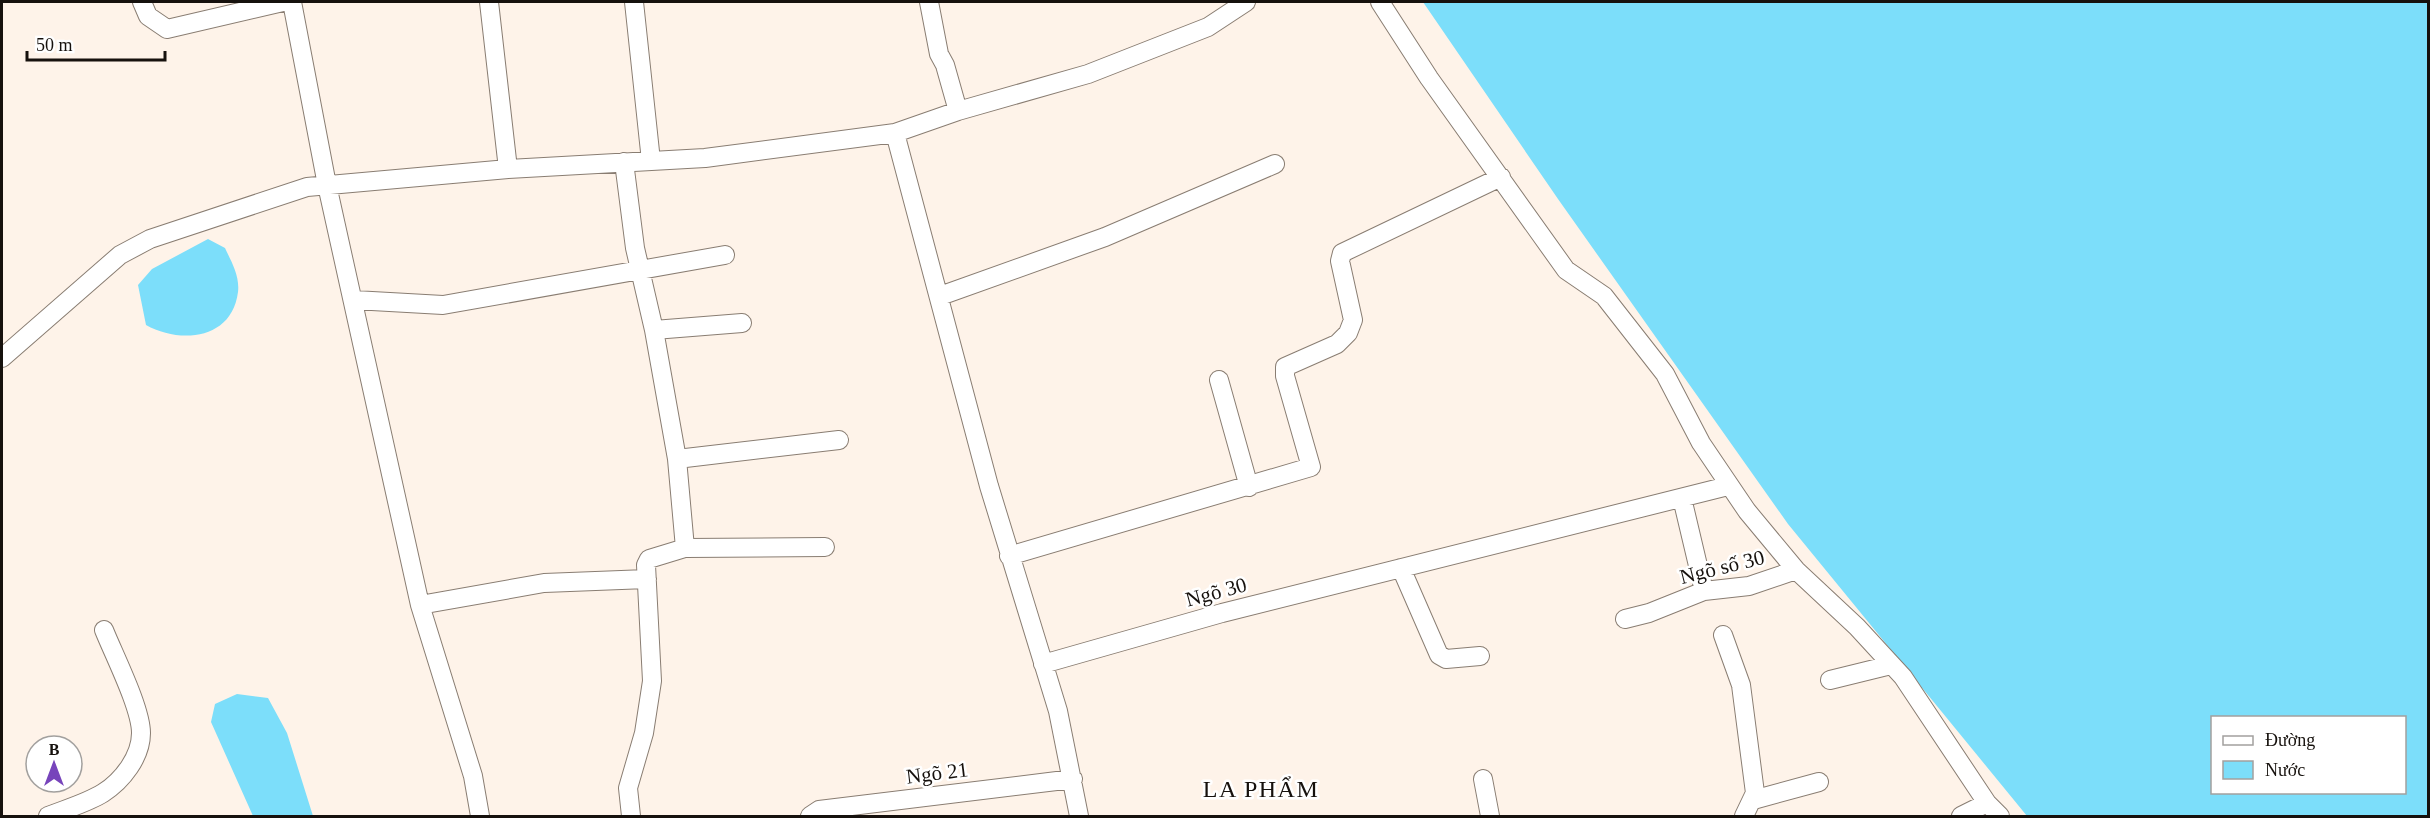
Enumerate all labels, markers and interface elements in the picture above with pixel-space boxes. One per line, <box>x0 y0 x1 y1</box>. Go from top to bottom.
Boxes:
scale bar <box>27 24 165 62</box>
text: 50 m <box>36 35 73 55</box>
street label: Ngõ số 30 <box>1677 545 1767 589</box>
street label: Ngõ 30 <box>1183 572 1249 612</box>
legend <box>2211 716 2406 794</box>
text: Đường <box>2265 730 2315 750</box>
north arrow <box>24 734 84 794</box>
text: B <box>49 741 60 758</box>
street label: Ngõ 21 <box>905 757 969 789</box>
text: Nước <box>2265 760 2305 780</box>
district label: LA PHẨM <box>1203 776 1319 802</box>

